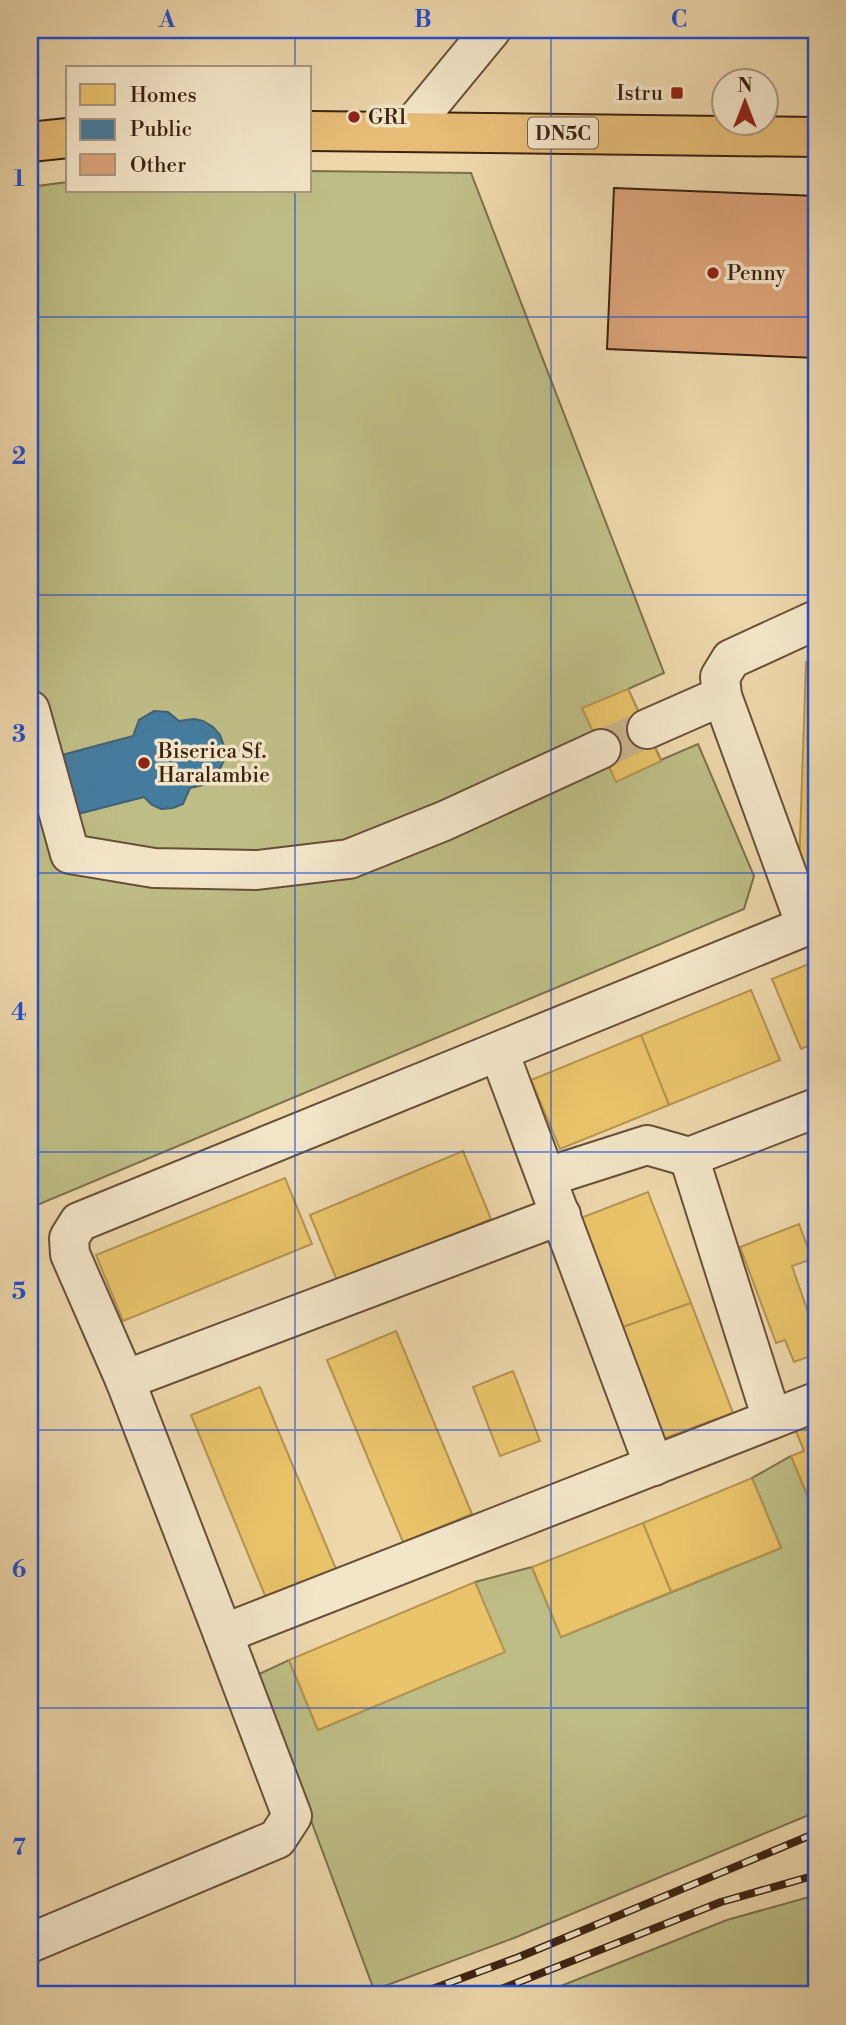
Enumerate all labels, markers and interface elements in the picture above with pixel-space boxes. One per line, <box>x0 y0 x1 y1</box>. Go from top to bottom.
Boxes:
text: A <box>158 6 176 34</box>
text: B <box>414 6 432 34</box>
text: C <box>671 6 687 34</box>
legend <box>66 66 312 192</box>
north arrow <box>710 66 780 136</box>
text: N <box>737 74 753 98</box>
place label: Istru <box>617 81 663 107</box>
text: Homes <box>130 83 197 109</box>
marker: Istru <box>669 85 685 101</box>
place label: GR1 <box>368 105 407 131</box>
marker: GR1 <box>346 109 362 125</box>
text: Public <box>130 117 192 143</box>
road number: DN5C <box>528 118 598 148</box>
text: Other <box>130 153 186 179</box>
text: 1 <box>13 165 25 193</box>
place label: Penny <box>727 261 786 287</box>
marker: Penny <box>705 265 721 281</box>
text: 2 <box>12 443 26 471</box>
text: 3 <box>12 721 26 749</box>
place label: Biserica Sf. Haralambie <box>157 739 270 789</box>
marker: Biserica Sf. Haralambie <box>136 755 152 771</box>
text: 4 <box>11 999 27 1027</box>
text: 5 <box>12 1278 26 1306</box>
text: 6 <box>12 1556 26 1584</box>
text: 7 <box>12 1834 26 1862</box>

